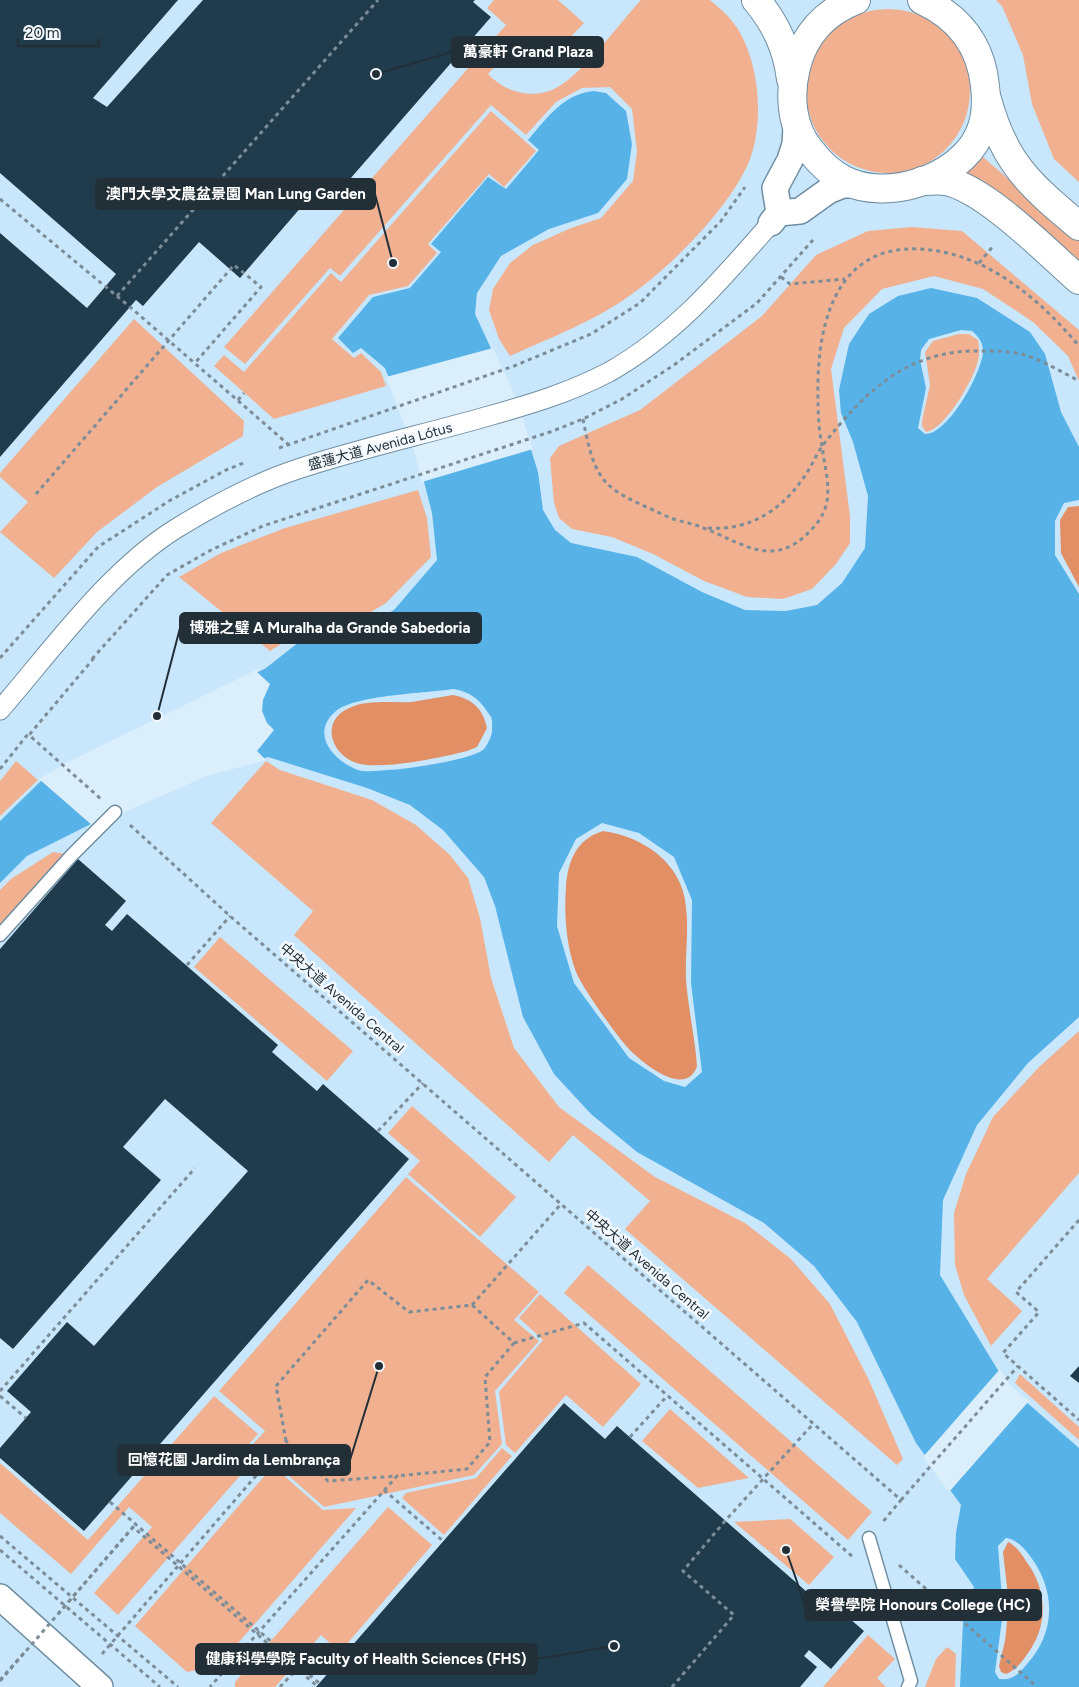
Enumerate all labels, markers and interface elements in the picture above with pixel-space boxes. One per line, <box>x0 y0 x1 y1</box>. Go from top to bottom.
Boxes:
scale bar <box>18 15 99 47</box>
text: 20 m <box>25 24 59 42</box>
callout: 萬豪軒 Grand Plaza <box>452 37 603 67</box>
text: 萬豪軒 Grand Plaza <box>463 43 593 61</box>
callout: 澳門大學文農盆景園 Man Lung Garden <box>96 179 375 209</box>
text: 澳門大學文農盆景園 Man Lung Garden <box>106 185 366 203</box>
street label: 盛蓮大道 Avenida Lótus <box>306 419 454 474</box>
callout: 博雅之璧 A Muralha da Grande Sabedoria <box>180 613 481 643</box>
text: 博雅之璧 A Muralha da Grande Sabedoria <box>190 619 470 637</box>
street label: 中央大道 Avenida Central <box>276 940 407 1057</box>
street label: 中央大道 Avenida Central <box>581 1206 712 1323</box>
callout: 回憶花園 Jardim da Lembrança <box>118 1445 350 1475</box>
text: 回憶花園 Jardim da Lembrança <box>128 1451 340 1469</box>
callout: 榮譽學院 Honours College (HC) <box>805 1590 1041 1620</box>
text: 榮譽學院 Honours College (HC) <box>815 1596 1031 1614</box>
callout: 健康科學學院 Faculty of Health Sciences (FHS) <box>196 1644 537 1674</box>
text: 健康科學學院 Faculty of Health Sciences (FHS) <box>205 1650 527 1668</box>

